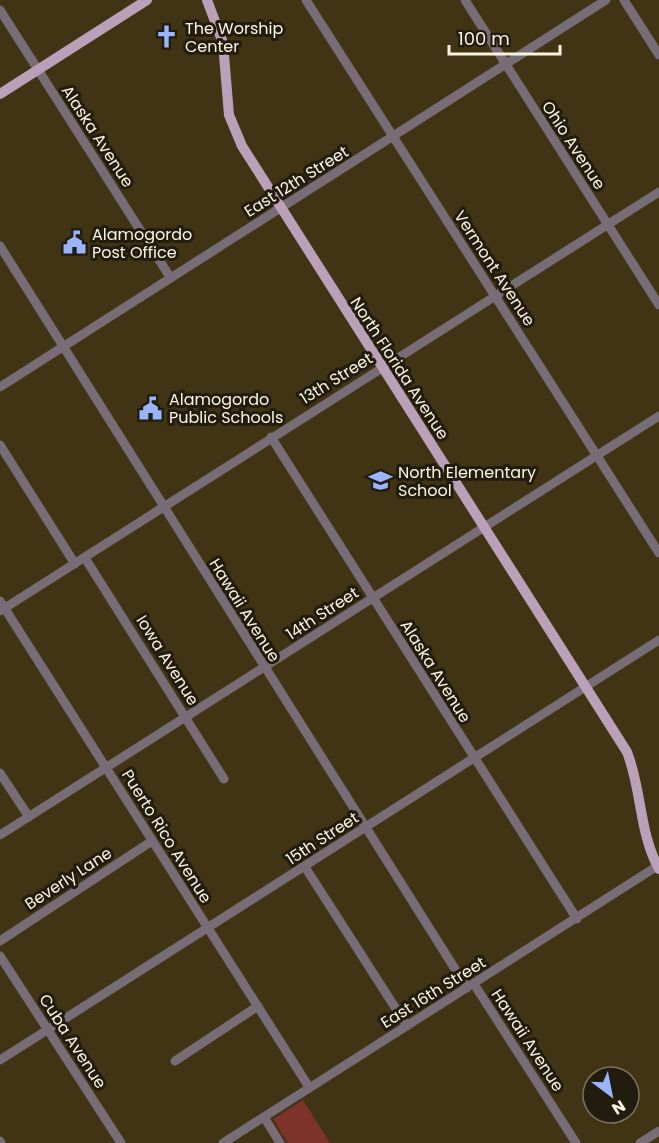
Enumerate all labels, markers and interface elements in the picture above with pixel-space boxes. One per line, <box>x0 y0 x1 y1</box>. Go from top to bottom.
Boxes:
place label: The Worship Center <box>185 17 283 58</box>
scale bar <box>449 18 560 56</box>
church icon: The Worship Center <box>154 24 180 50</box>
text: 100 m <box>458 26 510 51</box>
street label: Alaska Avenue <box>56 81 139 192</box>
street label: Ohio Avenue <box>536 97 611 194</box>
street label: East 12th Street <box>240 140 353 223</box>
street label: Vermont Avenue <box>448 206 541 331</box>
place label: Alamogordo Post Office <box>92 223 192 264</box>
public building icon: Alamogordo Post Office <box>61 230 87 256</box>
street label: North Florida Avenue <box>345 292 454 444</box>
street label: 13th Street <box>296 347 377 410</box>
place label: Alamogordo Public Schools <box>169 388 283 429</box>
public building icon: Alamogordo Public Schools <box>138 395 164 421</box>
place label: North Elementary School <box>398 461 536 502</box>
school or university icon: North Elementary School <box>367 468 393 494</box>
street label: Hawaii Avenue <box>204 554 286 666</box>
street label: 14th Street <box>281 581 363 645</box>
street label: Iowa Avenue <box>131 611 205 710</box>
street label: Alaska Avenue <box>395 615 476 727</box>
street label: Puerto Rico Avenue <box>116 765 217 908</box>
street label: 15th Street <box>281 806 363 870</box>
street label: Beverly Lane <box>20 842 116 915</box>
street label: East 16th Street <box>376 951 490 1034</box>
street label: Hawaii Avenue <box>486 985 569 1096</box>
street label: Cuba Avenue <box>33 989 112 1093</box>
north arrow <box>581 1065 641 1125</box>
text: N <box>607 1094 630 1120</box>

